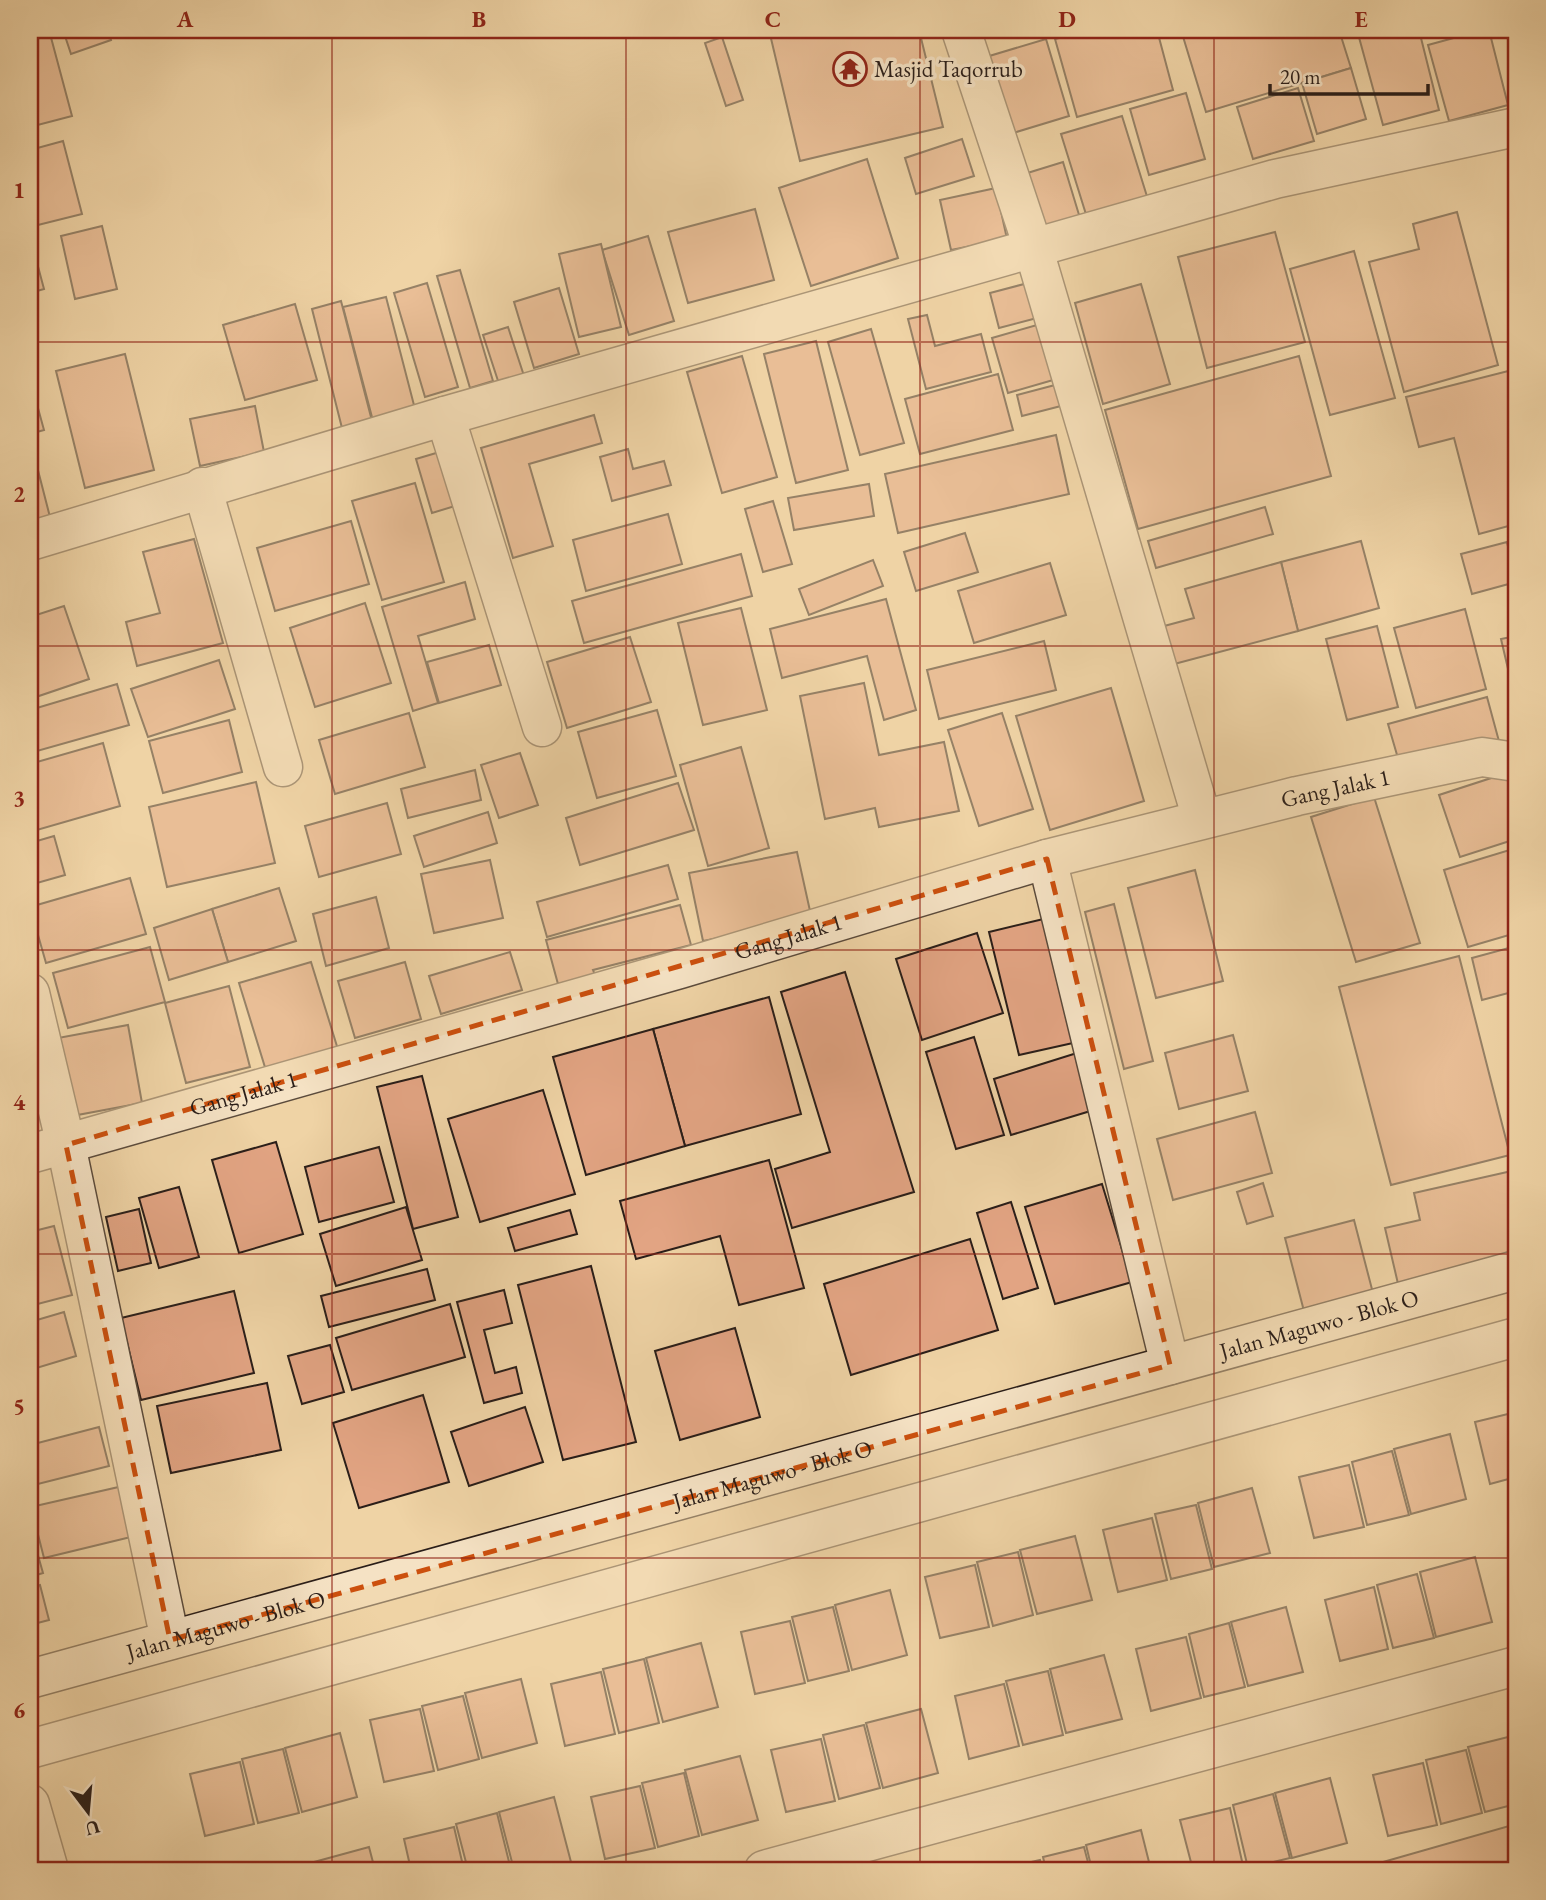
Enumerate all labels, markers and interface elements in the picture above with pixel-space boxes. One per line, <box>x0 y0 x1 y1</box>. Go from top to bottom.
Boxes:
text: A <box>176 4 194 34</box>
text: B <box>472 4 486 34</box>
text: C <box>765 4 781 34</box>
text: D <box>1058 4 1076 34</box>
text: E <box>1354 4 1368 34</box>
temple icon: Masjid Taqorrub <box>831 50 869 88</box>
scale bar <box>1270 52 1427 96</box>
place label: Masjid Taqorrub <box>874 54 1023 84</box>
text: 20 m <box>1280 63 1321 90</box>
text: 1 <box>13 175 25 205</box>
text: 2 <box>13 479 25 509</box>
street label: Gang Jalak 1 <box>1278 762 1393 815</box>
text: 3 <box>13 783 25 813</box>
street label: Gang Jalak 1 <box>731 906 846 967</box>
street label: Gang Jalak 1 <box>186 1064 301 1123</box>
text: 4 <box>13 1087 26 1117</box>
street label: Jalan Maguwo - Blok O <box>1214 1283 1422 1366</box>
text: 5 <box>13 1391 25 1421</box>
street label: Jalan Maguwo - Blok O <box>668 1433 875 1517</box>
street label: Jalan Maguwo - Blok O <box>121 1583 329 1667</box>
text: 6 <box>13 1695 25 1725</box>
north arrow <box>52 1778 122 1848</box>
text: U <box>82 1814 103 1842</box>

